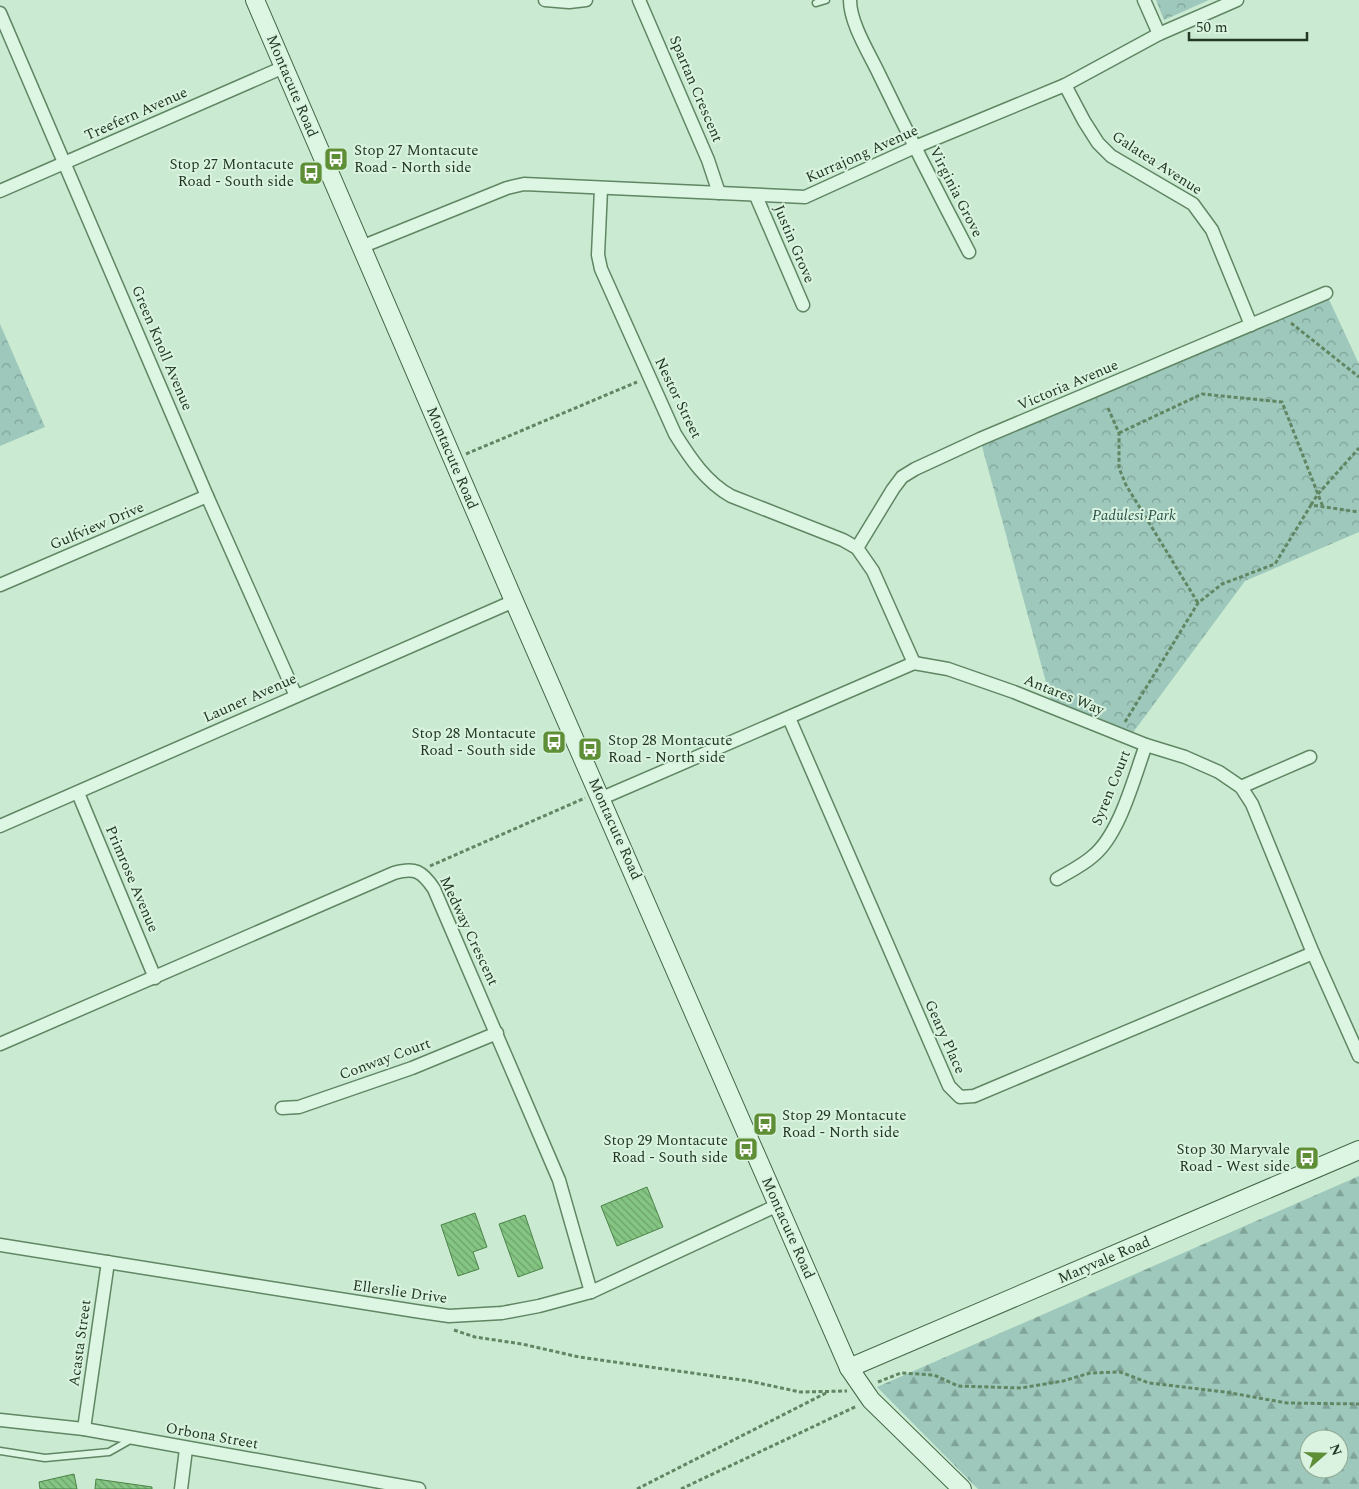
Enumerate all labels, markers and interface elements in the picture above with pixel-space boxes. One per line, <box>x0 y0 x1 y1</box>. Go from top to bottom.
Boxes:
scale bar <box>1189 10 1306 42</box>
text: 50 m <box>1196 16 1228 39</box>
street label: Montacute Road <box>260 31 324 141</box>
street label: Spartan Crescent <box>663 32 729 146</box>
street label: Treefern Avenue <box>81 81 191 147</box>
street label: Kurrajong Avenue <box>802 119 922 189</box>
street label: Galatea Avenue <box>1107 125 1207 201</box>
place label: Stop 27 Montacute Road - North side <box>354 139 479 179</box>
street label: Virginia Grove <box>923 143 989 241</box>
bus stop icon: Stop 27 Montacute Road - North side <box>323 146 349 172</box>
place label: Stop 27 Montacute Road - South side <box>169 153 294 193</box>
bus stop icon: Stop 27 Montacute Road - South side <box>298 160 324 186</box>
street label: Justin Grove <box>767 201 821 287</box>
street label: Green Knoll Avenue <box>125 282 199 414</box>
street label: Nestor Street <box>648 353 708 443</box>
street label: Victoria Avenue <box>1014 353 1122 417</box>
street label: Montacute Road <box>420 403 484 513</box>
street label: Gulfview Drive <box>46 496 148 556</box>
park label: Padulesi Park <box>1092 504 1176 527</box>
street label: Launer Avenue <box>199 667 301 729</box>
street label: Antares Way <box>1020 668 1108 722</box>
place label: Stop 28 Montacute Road - South side <box>411 722 536 762</box>
bus stop icon: Stop 28 Montacute Road - South side <box>541 729 567 755</box>
place label: Stop 28 Montacute Road - North side <box>608 729 733 769</box>
bus stop icon: Stop 28 Montacute Road - North side <box>577 736 603 762</box>
street label: Syren Court <box>1085 747 1137 829</box>
street label: Montacute Road <box>582 774 648 884</box>
street label: Primrose Avenue <box>99 822 165 936</box>
street label: Medway Crescent <box>434 872 504 990</box>
street label: Geary Place <box>918 996 972 1078</box>
street label: Conway Court <box>336 1032 434 1086</box>
place label: Stop 29 Montacute Road - North side <box>782 1104 907 1144</box>
bus stop icon: Stop 29 Montacute Road - North side <box>752 1111 778 1137</box>
place label: Stop 29 Montacute Road - South side <box>603 1129 728 1169</box>
bus stop icon: Stop 29 Montacute Road - South side <box>733 1136 759 1162</box>
place label: Stop 30 Maryvale Road - West side <box>1176 1138 1290 1178</box>
bus stop icon: Stop 30 Maryvale Road - West side <box>1294 1145 1320 1171</box>
street label: Montacute Road <box>755 1173 821 1283</box>
street label: Maryvale Road <box>1054 1230 1154 1290</box>
street label: Ellerslie Drive <box>351 1274 449 1310</box>
street label: Acasta Street <box>63 1298 97 1388</box>
street label: Orbona Street <box>164 1417 260 1455</box>
north arrow <box>1299 1429 1349 1479</box>
text: N <box>1324 1441 1348 1459</box>

